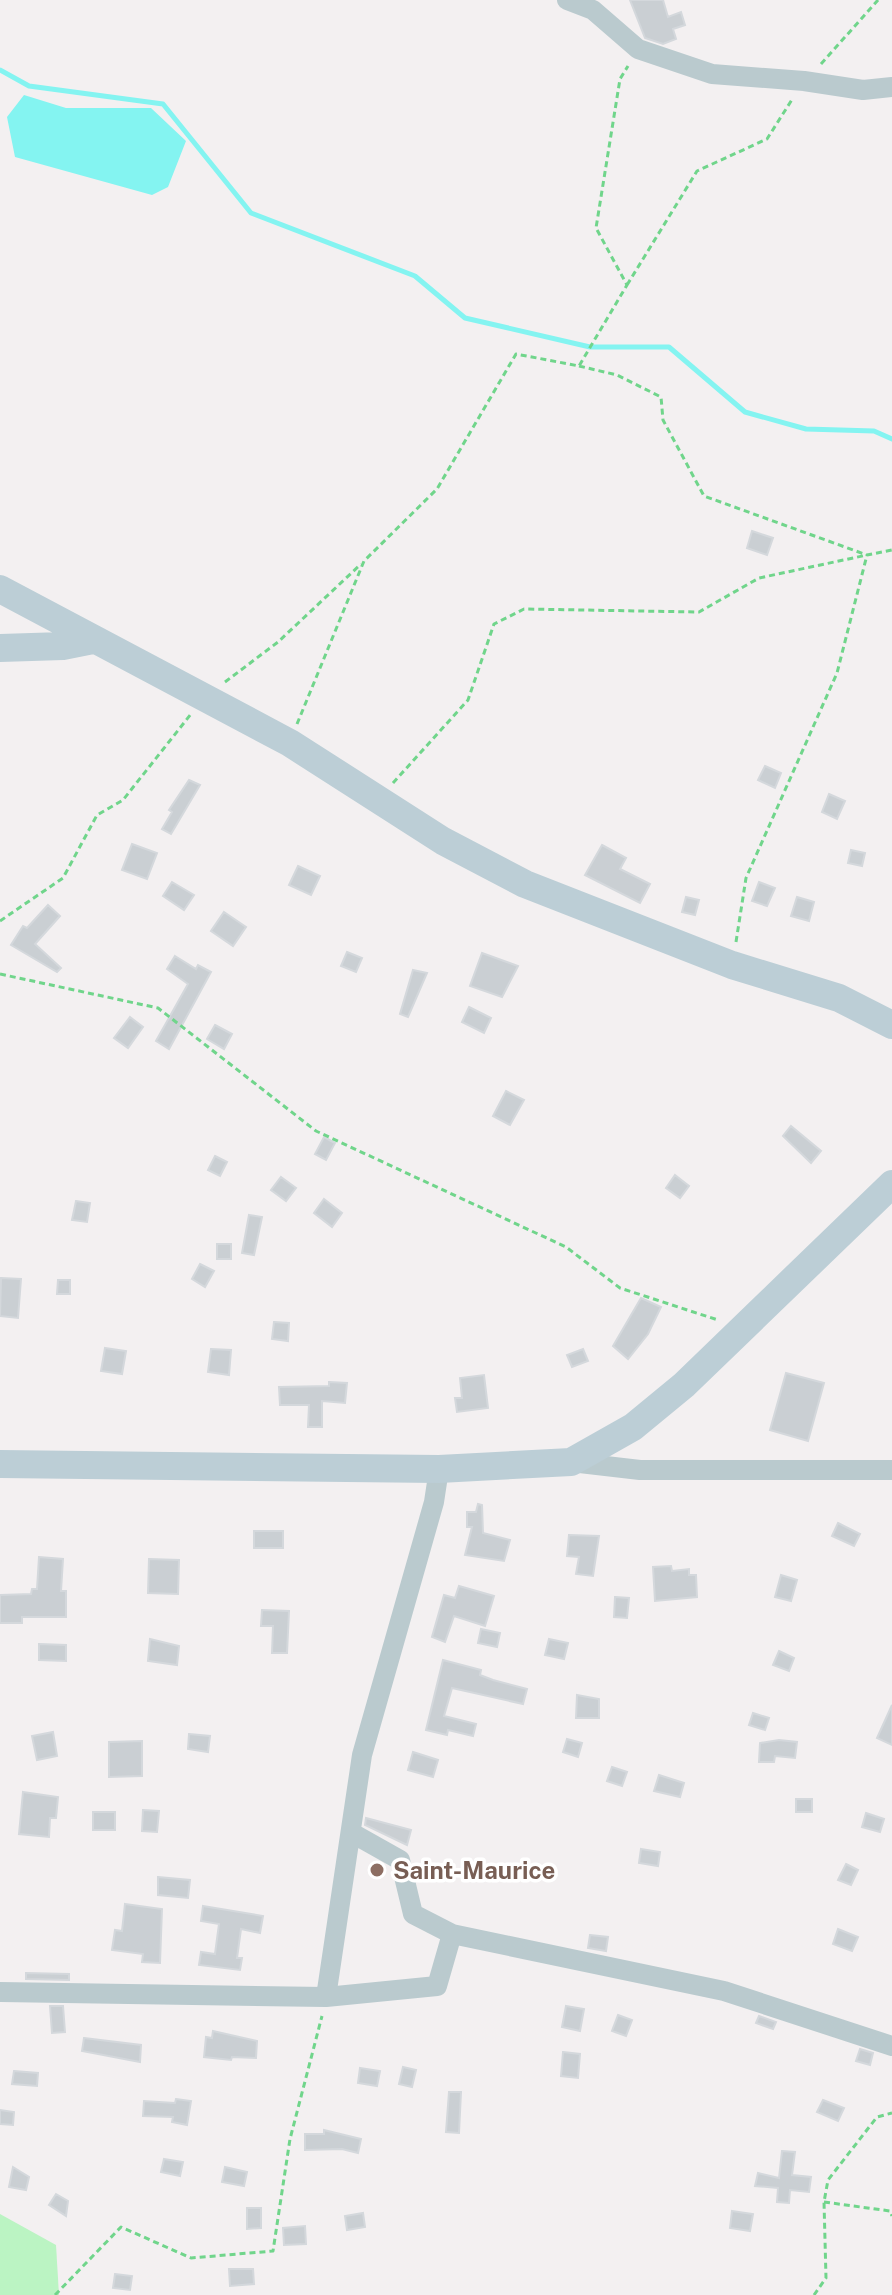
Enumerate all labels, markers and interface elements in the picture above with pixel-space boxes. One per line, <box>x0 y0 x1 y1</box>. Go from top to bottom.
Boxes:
place label: Saint-Maurice <box>393 1856 555 1884</box>
marker: Saint-Maurice <box>368 1861 386 1879</box>

